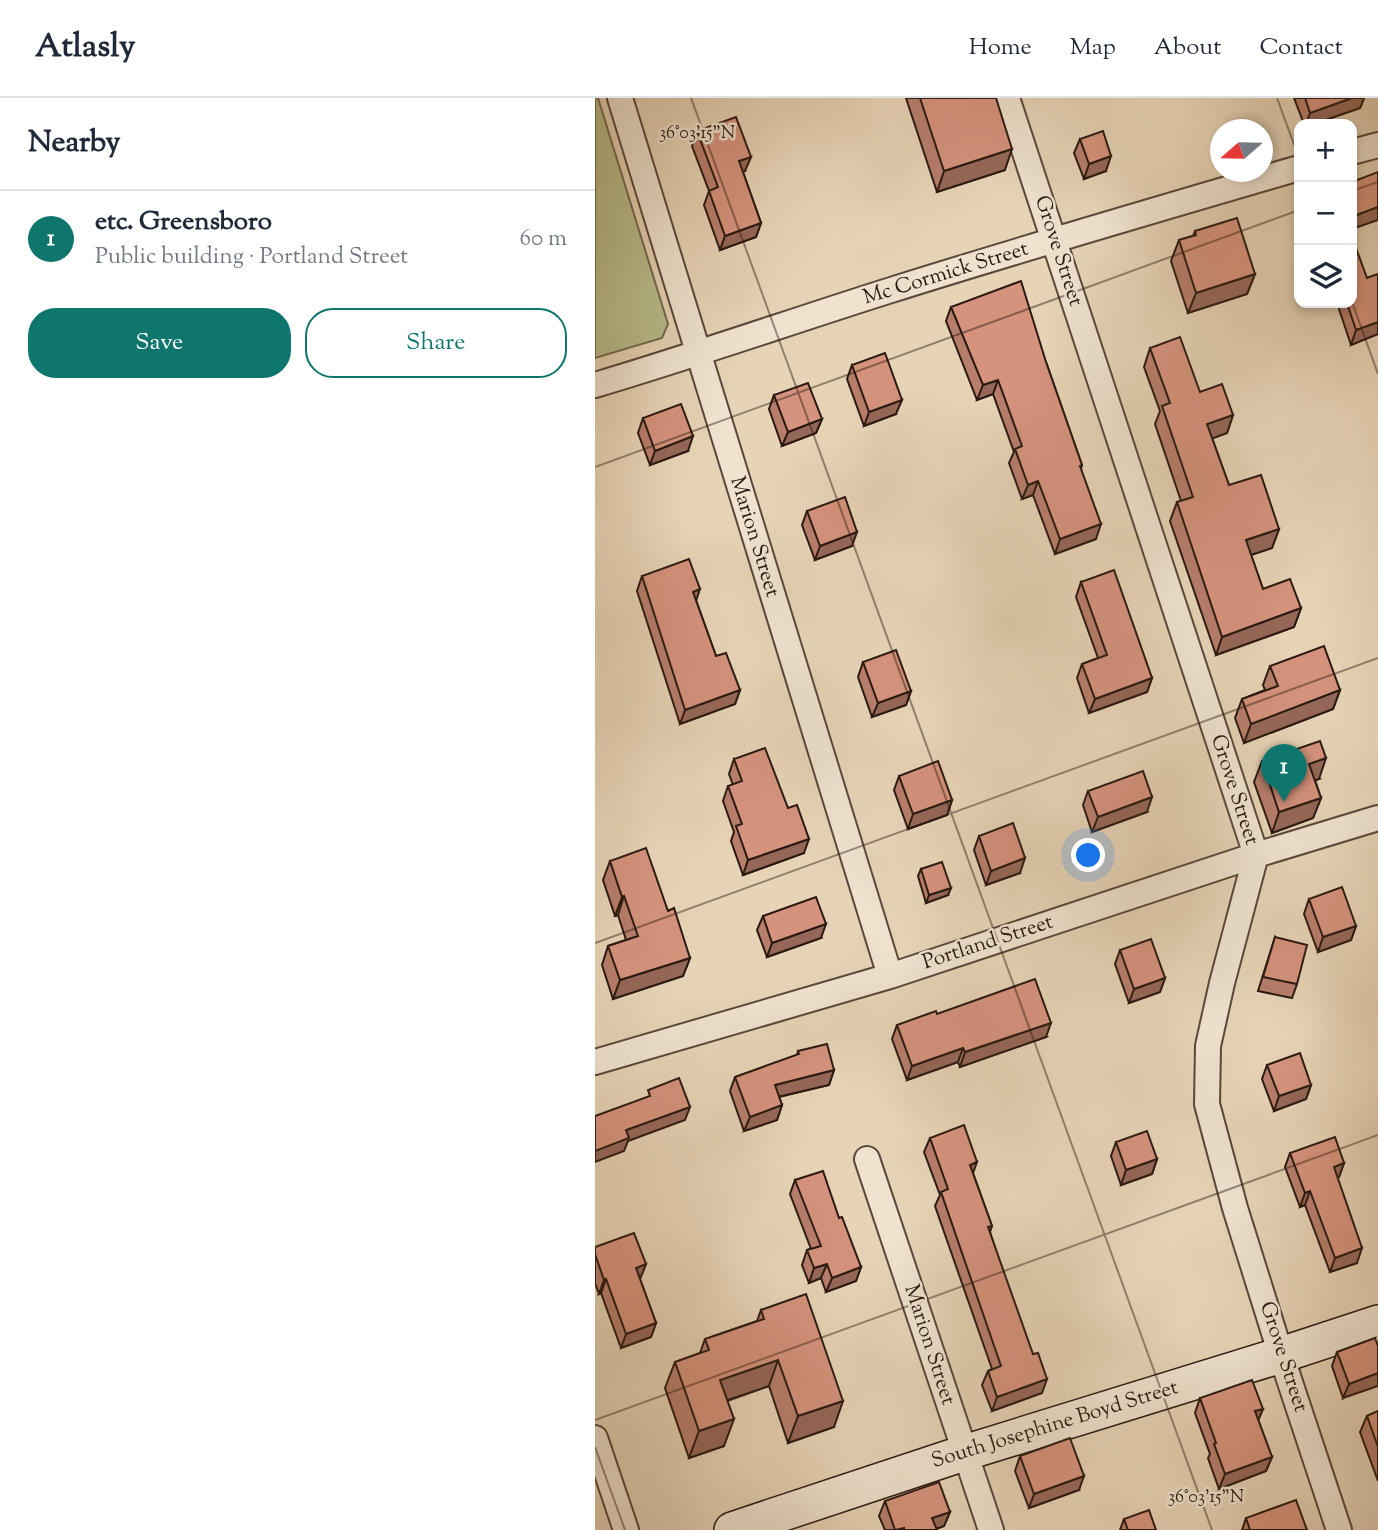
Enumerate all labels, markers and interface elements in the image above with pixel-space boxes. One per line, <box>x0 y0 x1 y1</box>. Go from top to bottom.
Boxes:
text: Atlasly <box>35 24 135 72</box>
text: Home <box>969 31 1032 65</box>
text: Map <box>1070 31 1116 65</box>
text: About <box>1154 31 1221 65</box>
text: Contact <box>1259 31 1343 65</box>
north arrow <box>1210 119 1273 182</box>
map controls <box>1294 119 1357 308</box>
button: + <box>1294 119 1357 182</box>
text: 36°03'15"N <box>659 121 735 147</box>
text: Nearby <box>28 122 120 165</box>
button: − <box>1294 182 1357 245</box>
street label: Grove Street <box>1026 192 1090 310</box>
text: etc. Greensboro <box>95 204 272 241</box>
text: 1 <box>47 223 55 256</box>
text: 60 m <box>519 223 567 256</box>
street label: Mc Cormick Street <box>860 235 1032 313</box>
text: Public building · Portland Street <box>95 241 408 274</box>
button: layers <box>1294 245 1357 308</box>
button: Save <box>28 308 291 378</box>
button: Share <box>305 308 567 378</box>
street label: Marion Street <box>721 473 787 601</box>
street label: Grove Street <box>1202 731 1266 849</box>
pin: 1 <box>1261 744 1307 802</box>
your location <box>1071 838 1105 872</box>
street label: Portland Street <box>919 908 1057 978</box>
street label: Marion Street <box>895 1281 963 1409</box>
street label: Grove Street <box>1251 1298 1315 1416</box>
street label: South Josephine Boyd Street <box>928 1373 1182 1477</box>
text: 36°03'15"N <box>1168 1485 1244 1511</box>

